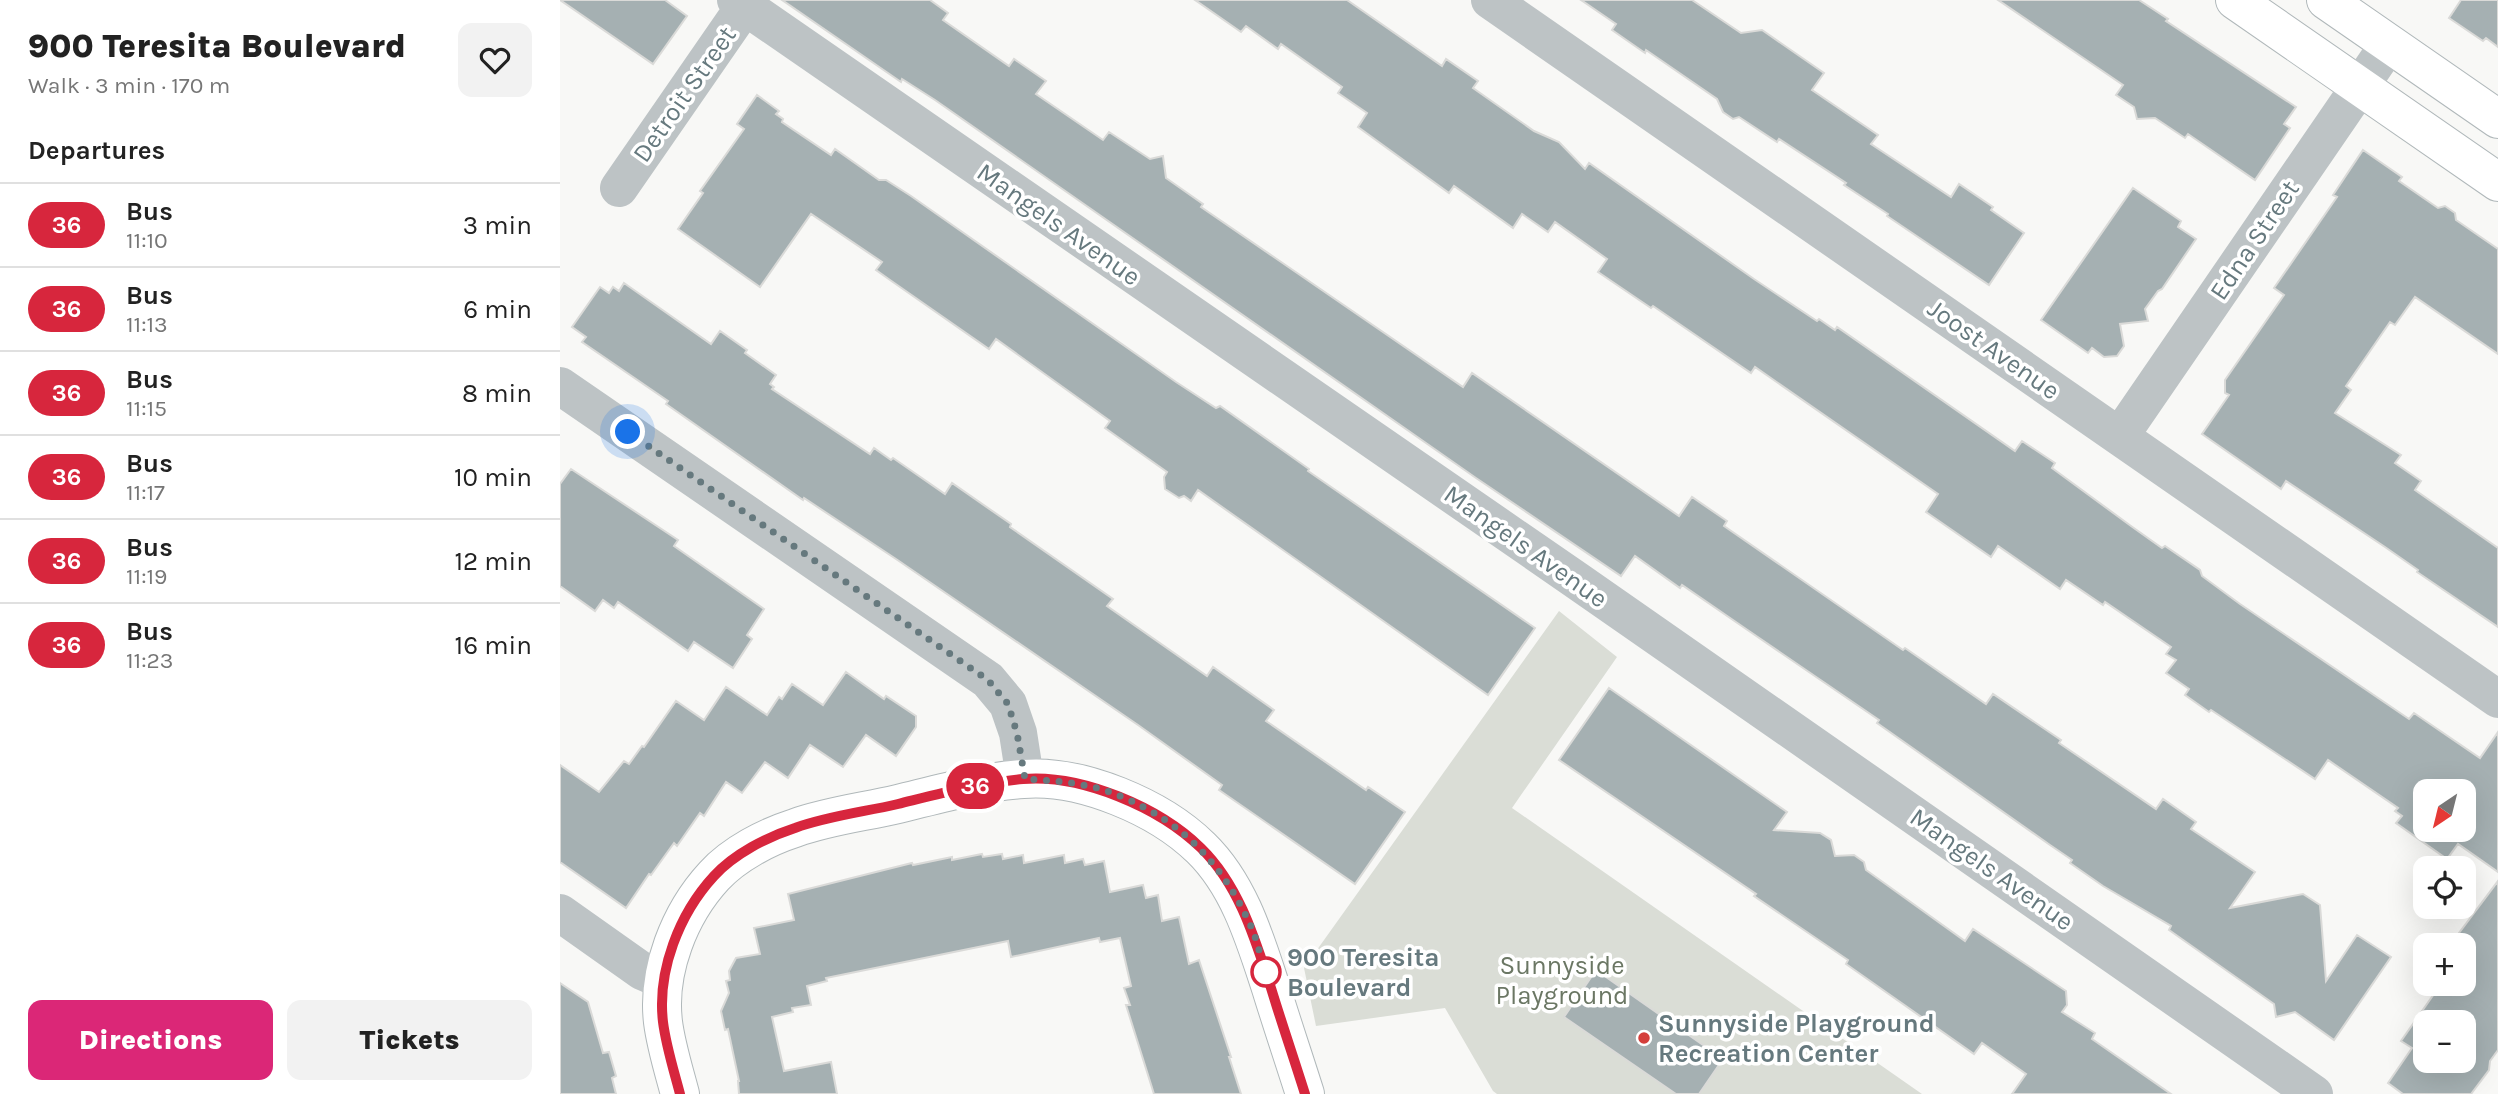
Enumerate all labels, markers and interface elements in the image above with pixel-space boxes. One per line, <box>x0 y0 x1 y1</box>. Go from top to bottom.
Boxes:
street label: Detroit Street <box>626 20 743 168</box>
button: heart <box>458 23 532 97</box>
text: 900 Teresita Boulevard <box>28 27 406 65</box>
text: Walk · 3 min · 170 m <box>28 72 230 99</box>
text: Departures <box>28 135 165 166</box>
street label: Mangels Avenue <box>971 156 1147 292</box>
street label: Edna Street <box>2203 174 2306 306</box>
text: Bus <box>126 196 173 227</box>
text: 3 min <box>463 210 532 241</box>
text: 36 <box>52 211 81 239</box>
text: 11:10 <box>126 227 168 254</box>
text: Bus <box>126 280 173 311</box>
street label: Joost Avenue <box>1922 293 2066 406</box>
text: 6 min <box>463 294 532 325</box>
text: 36 <box>52 295 81 323</box>
text: 11:13 <box>126 311 168 338</box>
text: Bus <box>126 364 173 395</box>
text: 8 min <box>462 378 532 409</box>
text: 36 <box>52 379 81 407</box>
text: 11:15 <box>126 395 167 422</box>
your location <box>610 414 645 449</box>
text: Bus <box>126 448 173 479</box>
text: 10 min <box>454 462 532 493</box>
text: 36 <box>52 463 81 491</box>
street label: Mangels Avenue <box>1438 478 1614 614</box>
text: 11:17 <box>126 479 165 506</box>
text: Bus <box>126 532 173 563</box>
text: 12 min <box>454 546 532 577</box>
text: 36 <box>52 547 81 575</box>
text: 11:19 <box>126 563 167 590</box>
text: Bus <box>126 616 173 647</box>
text: 16 min <box>455 630 532 661</box>
text: 36 <box>52 631 81 659</box>
text: 11:23 <box>126 647 173 674</box>
line badge: 36 <box>944 763 1006 809</box>
text: 36 <box>960 772 990 800</box>
north arrow <box>2413 779 2476 842</box>
map controls <box>2413 779 2476 1073</box>
street label: Mangels Avenue <box>1904 801 2080 937</box>
button: locate <box>2413 856 2476 919</box>
button: + <box>2413 933 2476 996</box>
place label: 900 Teresita Boulevard <box>1287 942 1439 1003</box>
park label: Sunnyside Playground <box>1495 950 1629 1011</box>
marker: 900 Teresita Boulevard <box>1251 957 1281 987</box>
button: Directions <box>28 1000 273 1080</box>
button: Tickets <box>287 1000 532 1080</box>
place label: Sunnyside Playground Recreation Center <box>1658 1008 1935 1069</box>
button: − <box>2413 1010 2476 1073</box>
marker: Sunnyside Playground Recreation Center <box>1636 1030 1652 1046</box>

